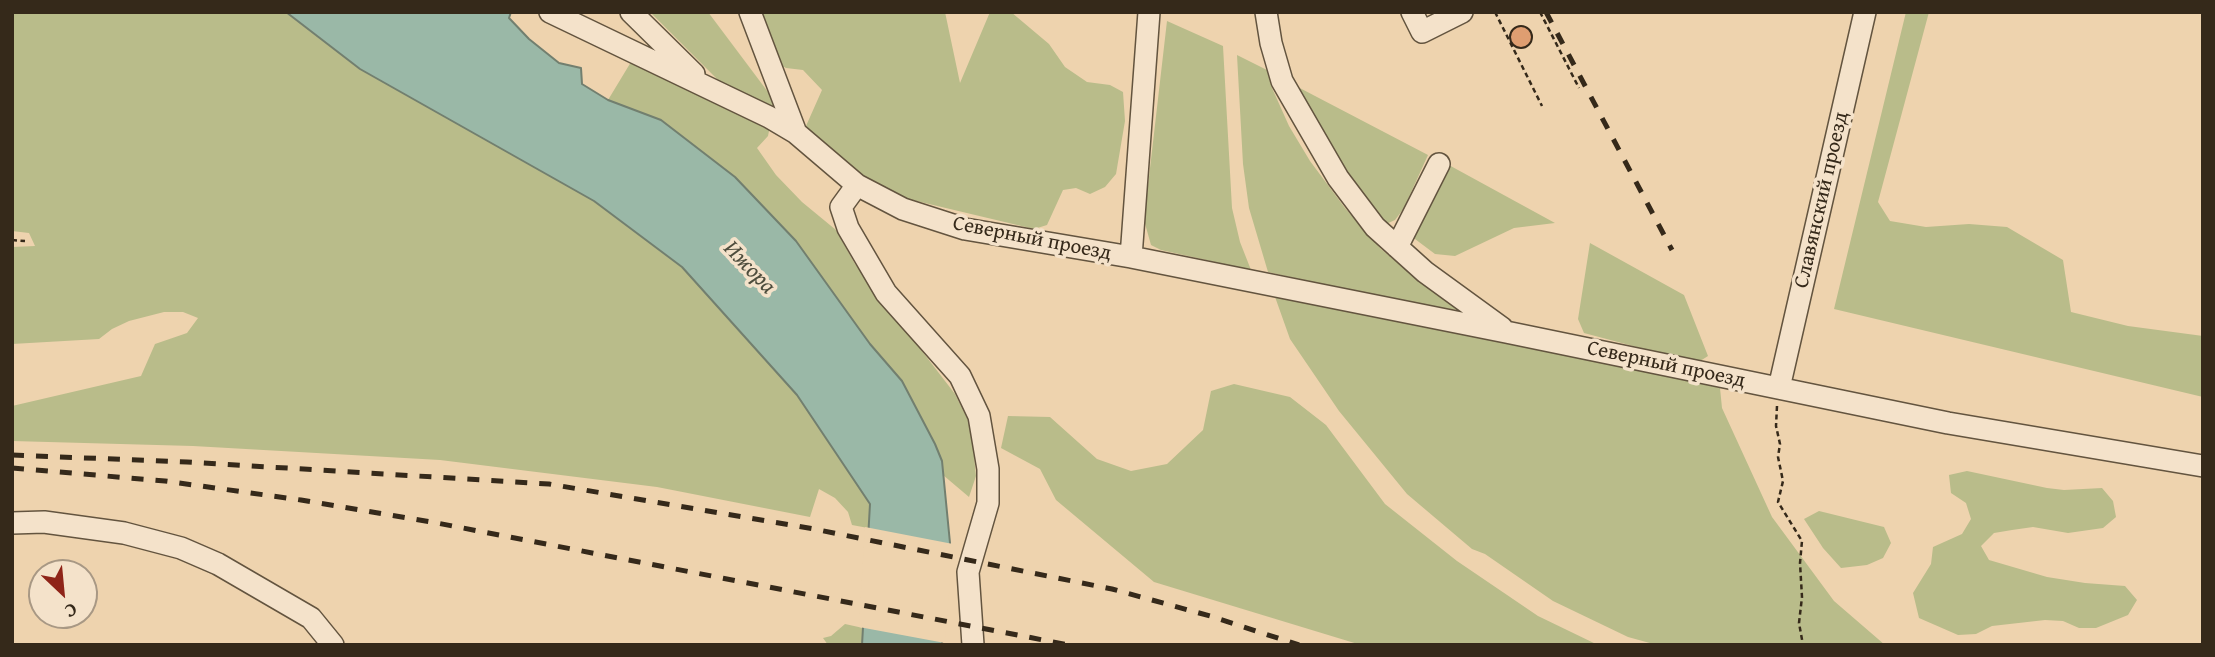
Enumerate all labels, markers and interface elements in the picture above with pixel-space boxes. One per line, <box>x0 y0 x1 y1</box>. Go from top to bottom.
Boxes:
street label: Славянский проезд <box>1789 109 1855 291</box>
street label: Северный проезд <box>951 211 1113 267</box>
water label: Ижора <box>717 236 781 300</box>
street label: Северный проезд <box>1585 336 1747 394</box>
north arrow <box>28 559 98 629</box>
text: С <box>60 596 82 626</box>

